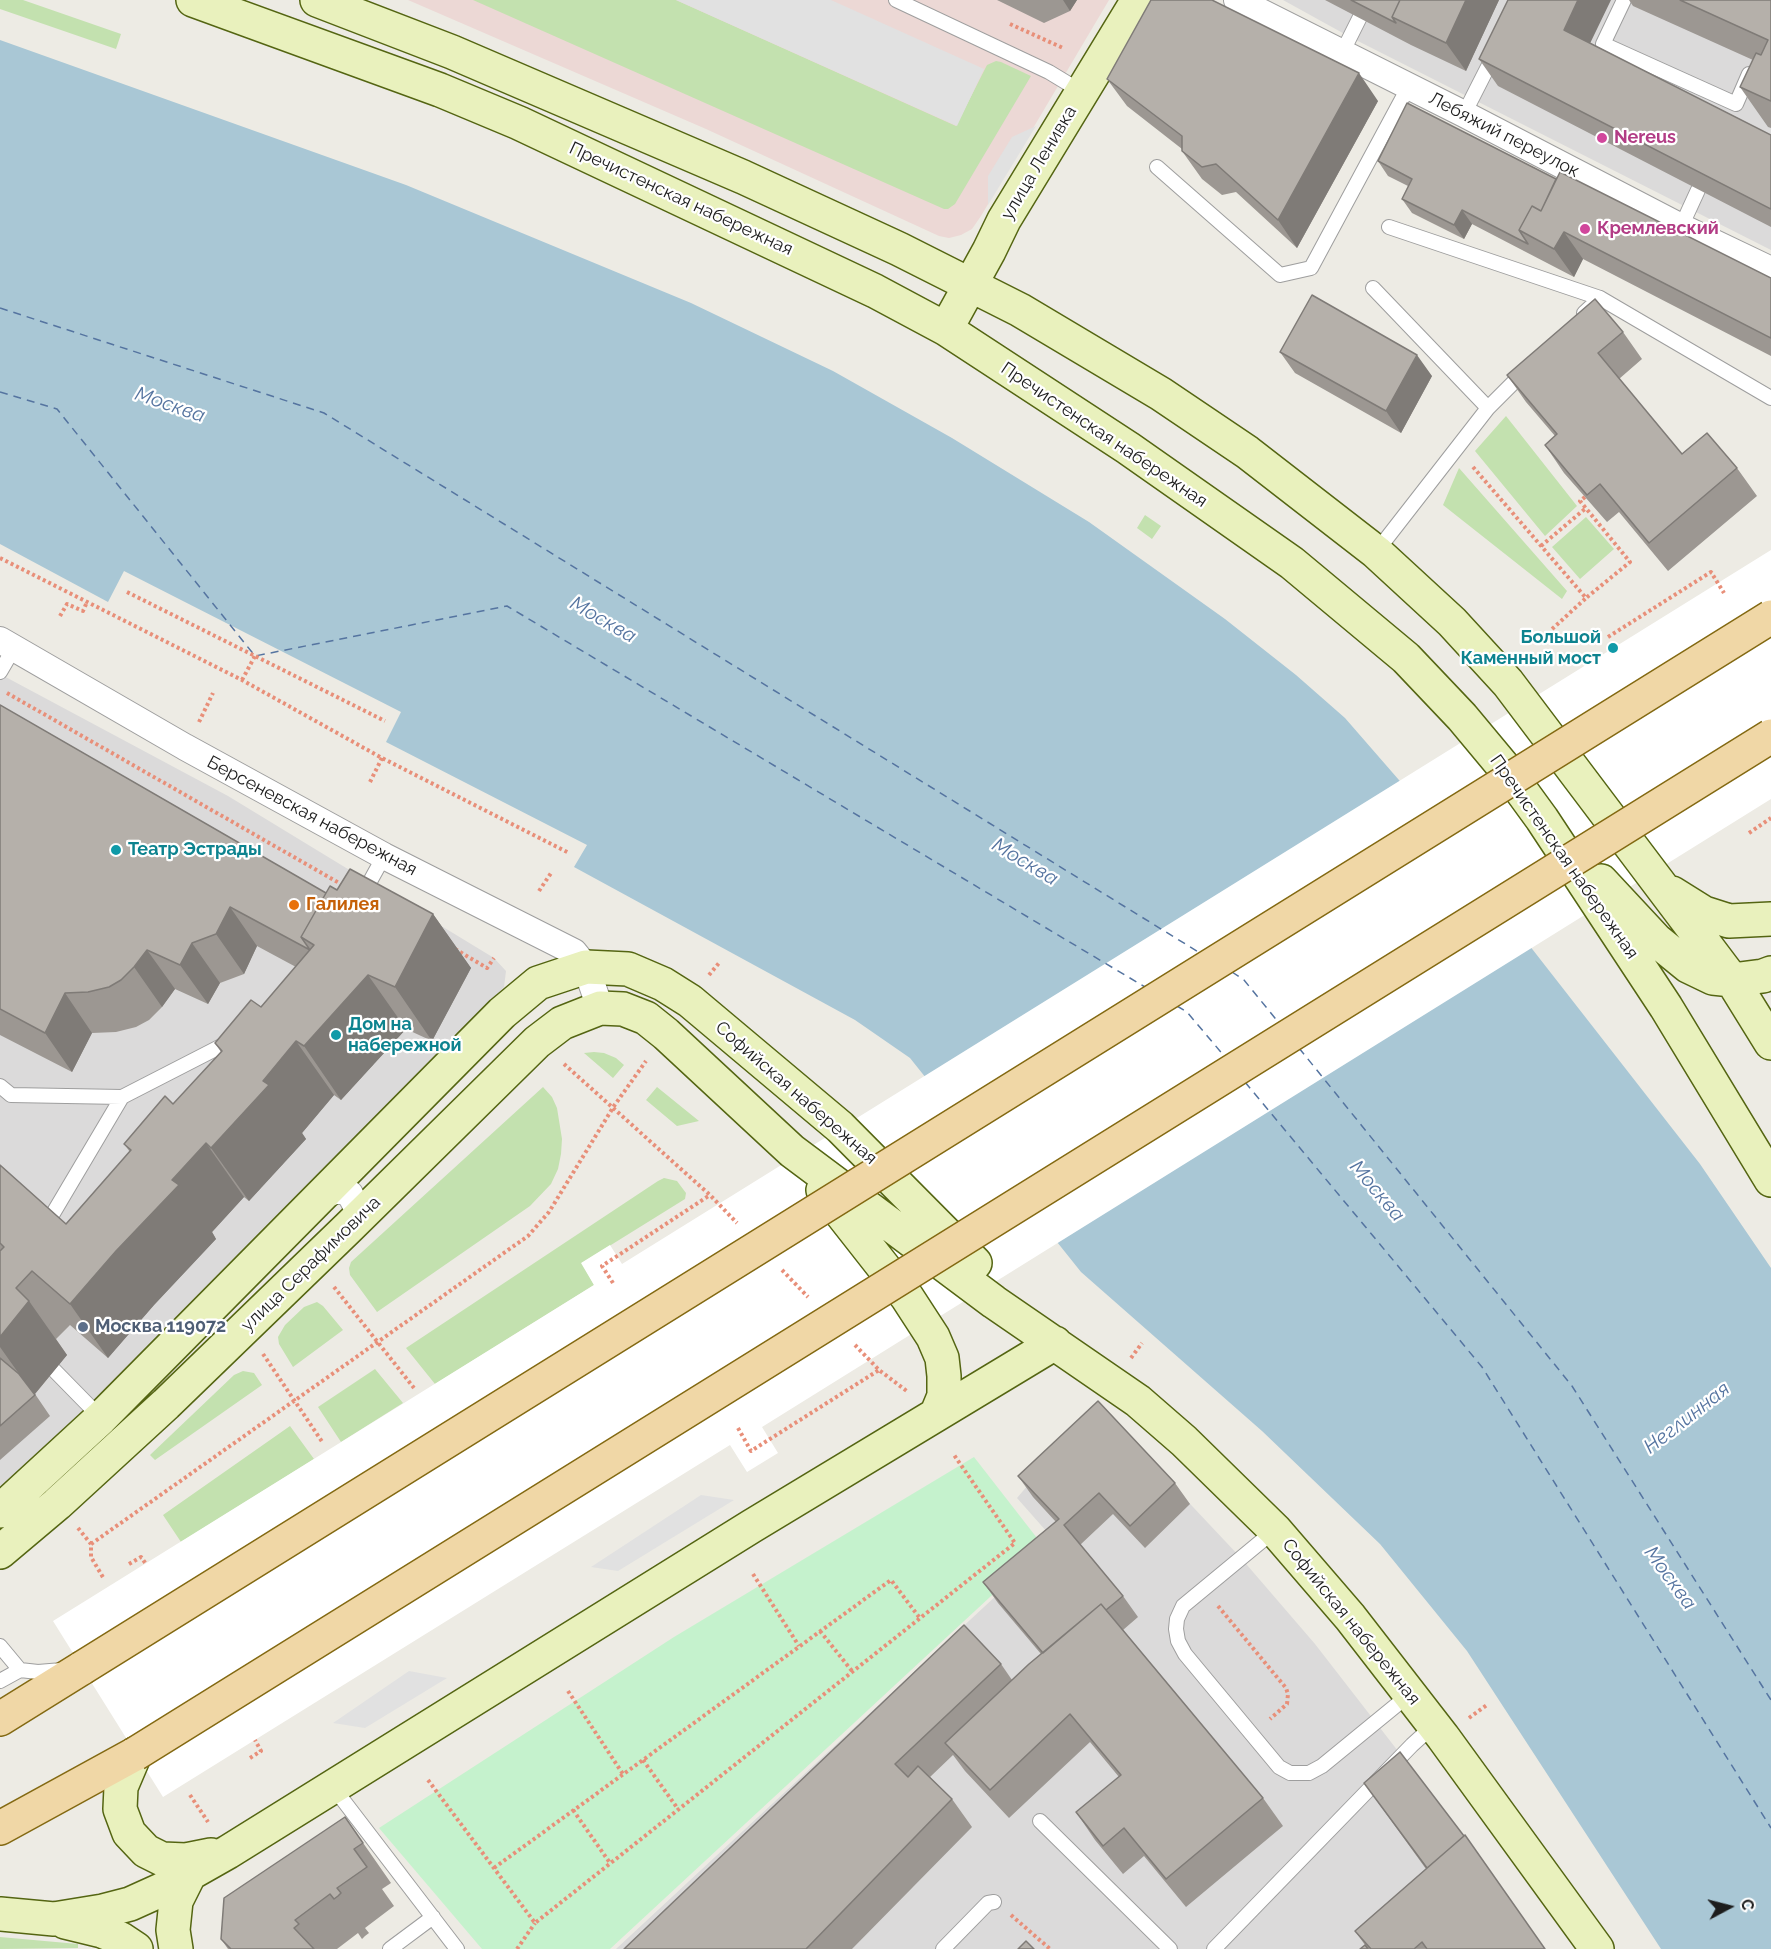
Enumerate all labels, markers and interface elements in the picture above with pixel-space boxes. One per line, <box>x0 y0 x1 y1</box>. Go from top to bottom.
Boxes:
street label: Лебяжий переулок <box>1425 88 1583 182</box>
street label: улица Ленивка <box>996 102 1082 224</box>
place label: Nereus <box>1614 127 1676 149</box>
marker: Nereus <box>1595 131 1609 145</box>
street label: Пречистенская набережная <box>566 138 796 260</box>
place label: Кремлевский <box>1597 218 1719 240</box>
marker: Кремлевский <box>1578 222 1592 236</box>
street label: Пречистенская набережная <box>997 358 1211 512</box>
water label: Москва <box>132 382 208 428</box>
water label: Москва <box>566 592 640 648</box>
place label: Большой Каменный мост <box>1461 627 1601 670</box>
marker: Большой Каменный мост <box>1606 641 1620 655</box>
street label: Берсеневская набережная <box>203 751 421 881</box>
street label: Пречистенская набережная <box>1485 751 1643 963</box>
water label: Москва <box>988 833 1062 891</box>
place label: Театр Эстрады <box>128 839 262 861</box>
marker: Театр Эстрады <box>109 843 123 857</box>
place label: Галилея <box>306 894 379 916</box>
marker: Галилея <box>287 898 301 912</box>
place label: Дом на набережной <box>348 1014 462 1056</box>
street label: Софийская набережная <box>711 1017 881 1169</box>
marker: Дом на набережной <box>329 1028 343 1042</box>
water label: Москва <box>1345 1156 1409 1226</box>
street label: улица Серафимовича <box>237 1192 385 1336</box>
place label: Москва 119072 <box>95 1316 226 1338</box>
marker: Москва 119072 <box>76 1320 90 1334</box>
water label: Неглинная <box>1639 1377 1735 1459</box>
street label: Софийская набережная <box>1277 1535 1425 1709</box>
water label: Москва <box>1639 1542 1701 1614</box>
north arrow <box>1699 1877 1759 1937</box>
text: С <box>1737 1898 1757 1911</box>

